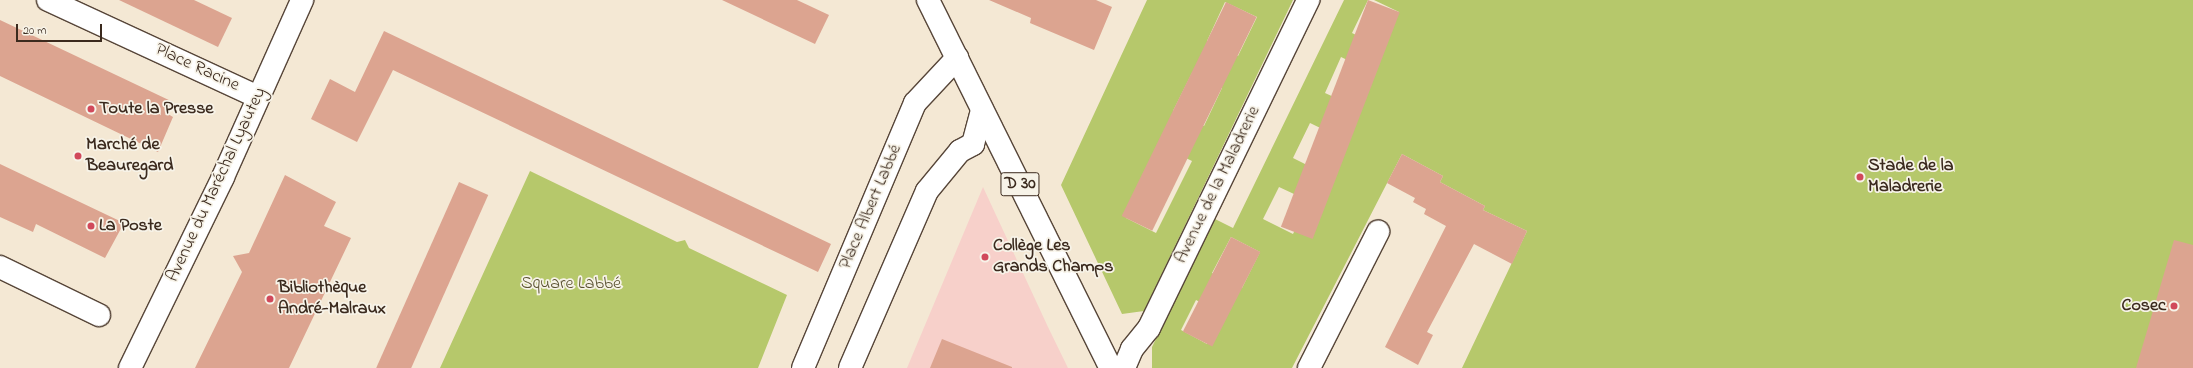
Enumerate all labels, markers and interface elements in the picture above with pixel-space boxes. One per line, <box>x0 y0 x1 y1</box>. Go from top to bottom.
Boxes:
scale bar <box>18 16 104 42</box>
text: 20 m <box>23 22 46 40</box>
street label: Place Racine <box>151 39 243 97</box>
street label: Avenue du Maréchal Lyautey <box>162 84 272 286</box>
place label: Toute la Presse <box>99 98 213 120</box>
street label: Avenue de la Maladrerie <box>1171 103 1265 267</box>
marker: Toute la Presse <box>86 104 96 114</box>
place label: Marché de Beauregard <box>86 135 173 178</box>
street label: Place Albert Labbé <box>835 141 907 273</box>
marker: Marché de Beauregard <box>73 151 83 161</box>
place label: Stade de la Maladrerie <box>1868 156 1953 198</box>
road number: D 30 <box>1000 169 1040 199</box>
marker: Stade de la Maladrerie <box>1855 172 1865 182</box>
place label: La Poste <box>99 215 162 237</box>
marker: La Poste <box>86 221 96 231</box>
place label: Collège Les Grands Champs <box>993 236 1113 278</box>
marker: Collège Les Grands Champs <box>980 252 990 262</box>
park label: Square Labbé <box>521 273 621 295</box>
place label: Bibliothèque André-Malraux <box>278 278 386 320</box>
marker: Bibliothèque André-Malraux <box>265 294 275 304</box>
place label: Cosec <box>2122 295 2166 317</box>
marker: Cosec <box>2169 301 2179 311</box>

